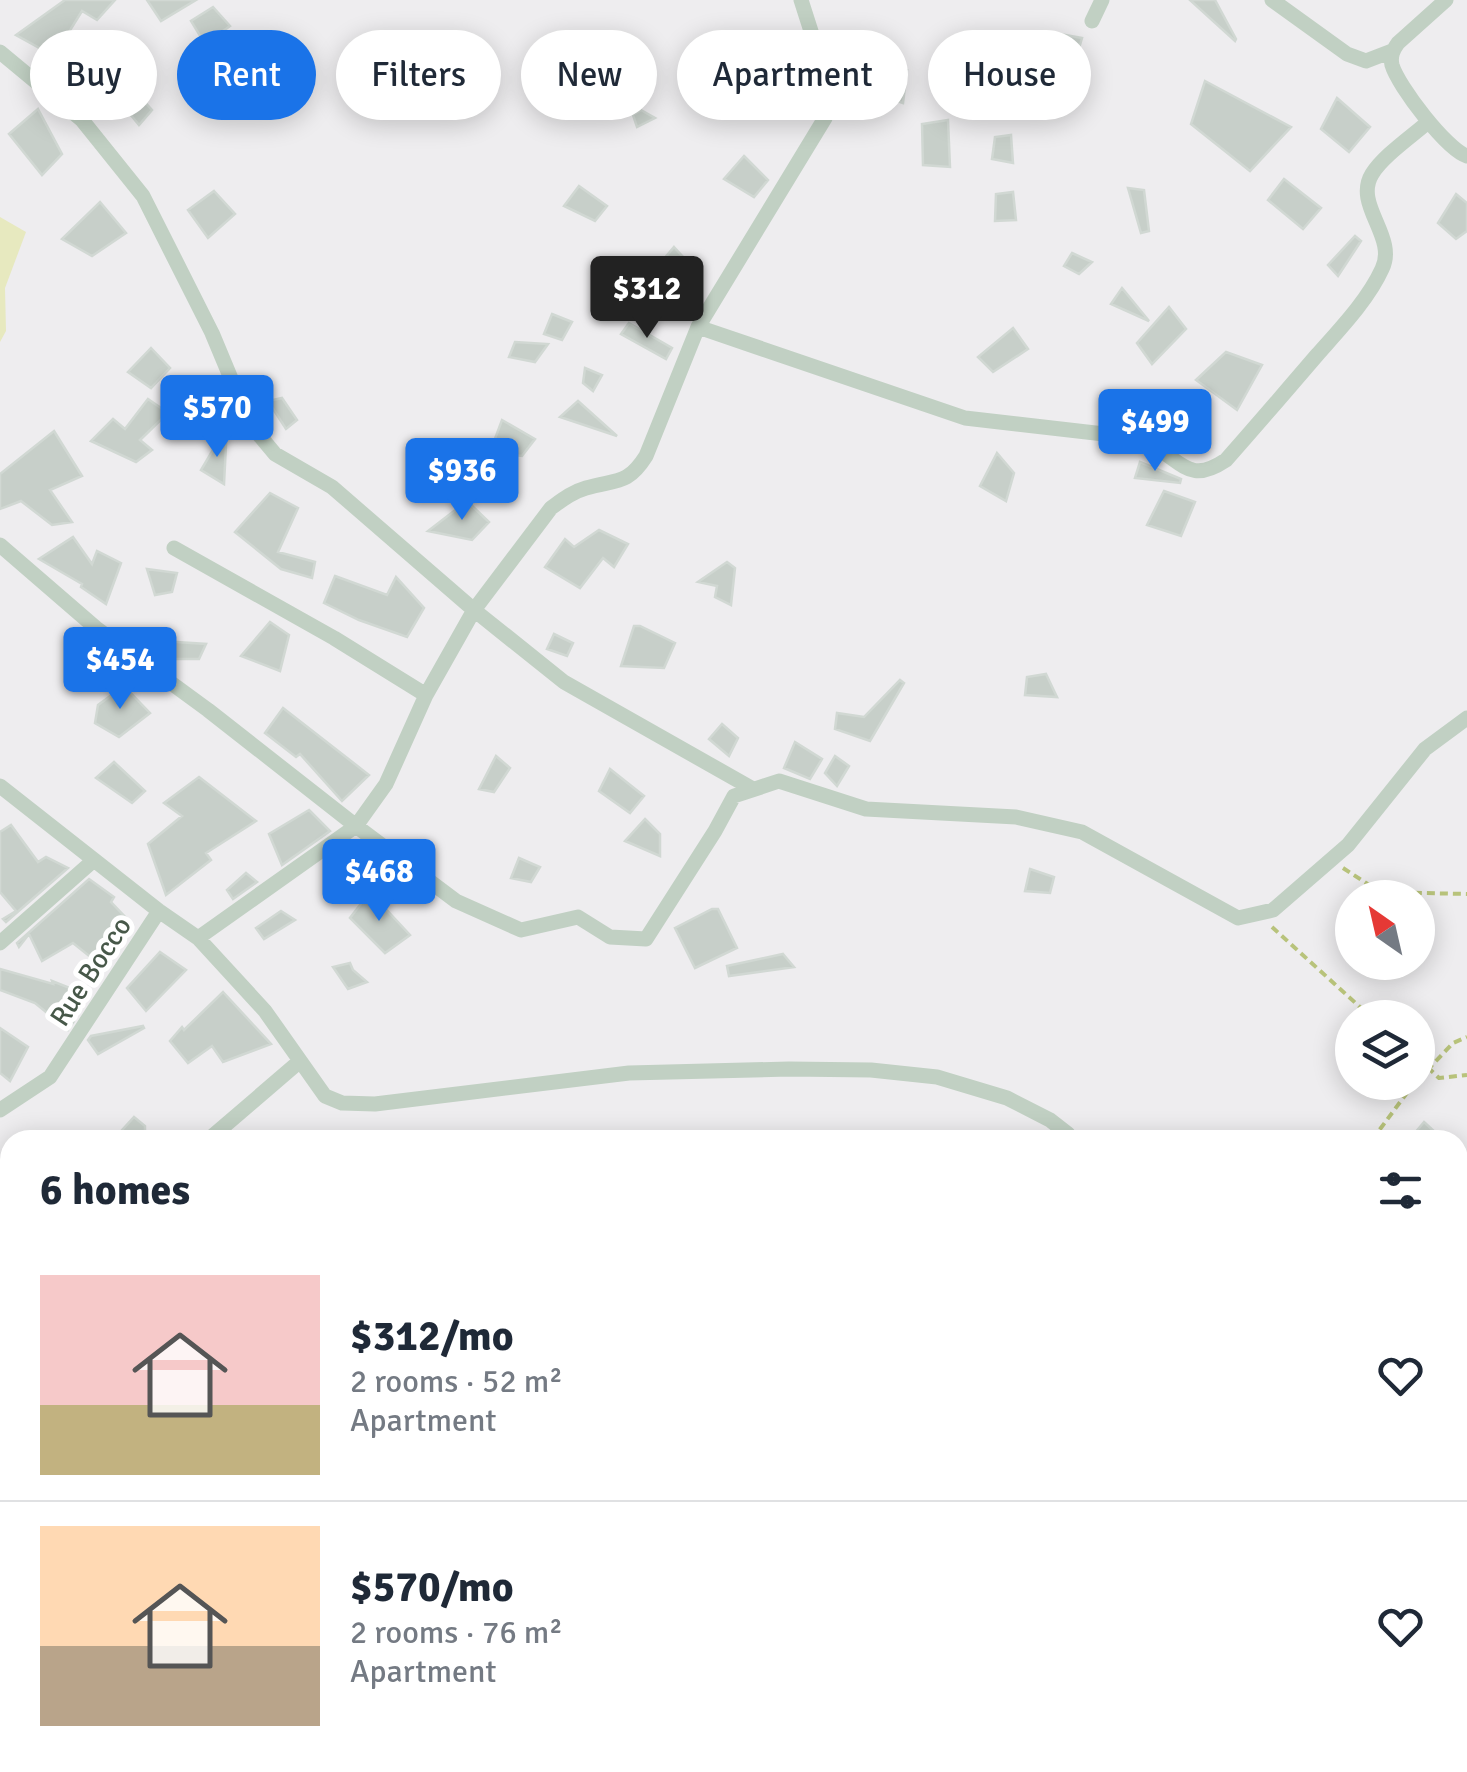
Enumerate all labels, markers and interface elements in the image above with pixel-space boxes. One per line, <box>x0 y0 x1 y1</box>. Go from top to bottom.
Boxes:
chip: Buy <box>30 30 157 120</box>
chip: Rent <box>177 30 316 120</box>
chip: Filters <box>336 30 501 120</box>
chip: New <box>521 30 657 120</box>
chip: Apartment <box>677 30 908 120</box>
chip: House <box>928 30 1091 120</box>
pin: $312 <box>588 256 706 341</box>
text: $312 <box>612 269 682 308</box>
pin: $570 <box>158 375 276 460</box>
text: $570 <box>182 388 252 427</box>
pin: $499 <box>1096 389 1214 474</box>
text: $499 <box>1120 402 1190 441</box>
pin: $936 <box>403 438 521 523</box>
text: $936 <box>427 451 497 490</box>
pin: $454 <box>61 627 179 712</box>
text: $454 <box>85 640 155 679</box>
pin: $468 <box>320 839 438 924</box>
text: $468 <box>344 852 414 891</box>
north arrow <box>1335 880 1435 980</box>
map controls <box>1335 880 1435 1100</box>
street label: Rue Bocco <box>43 910 139 1033</box>
button: layers <box>1335 1000 1435 1100</box>
icon: filters <box>1373 1163 1428 1218</box>
text: 6 homes <box>40 1165 190 1216</box>
text: $312/mo <box>350 1311 514 1362</box>
icon: home <box>120 1315 240 1435</box>
icon: heart <box>1373 1348 1428 1403</box>
text: 2 rooms · 52 m² <box>350 1362 563 1401</box>
text: Apartment <box>350 1401 497 1440</box>
text: $570/mo <box>350 1562 514 1613</box>
icon: home <box>120 1566 240 1686</box>
icon: heart <box>1373 1599 1428 1654</box>
text: 2 rooms · 76 m² <box>350 1613 563 1652</box>
text: Apartment <box>350 1652 497 1691</box>

